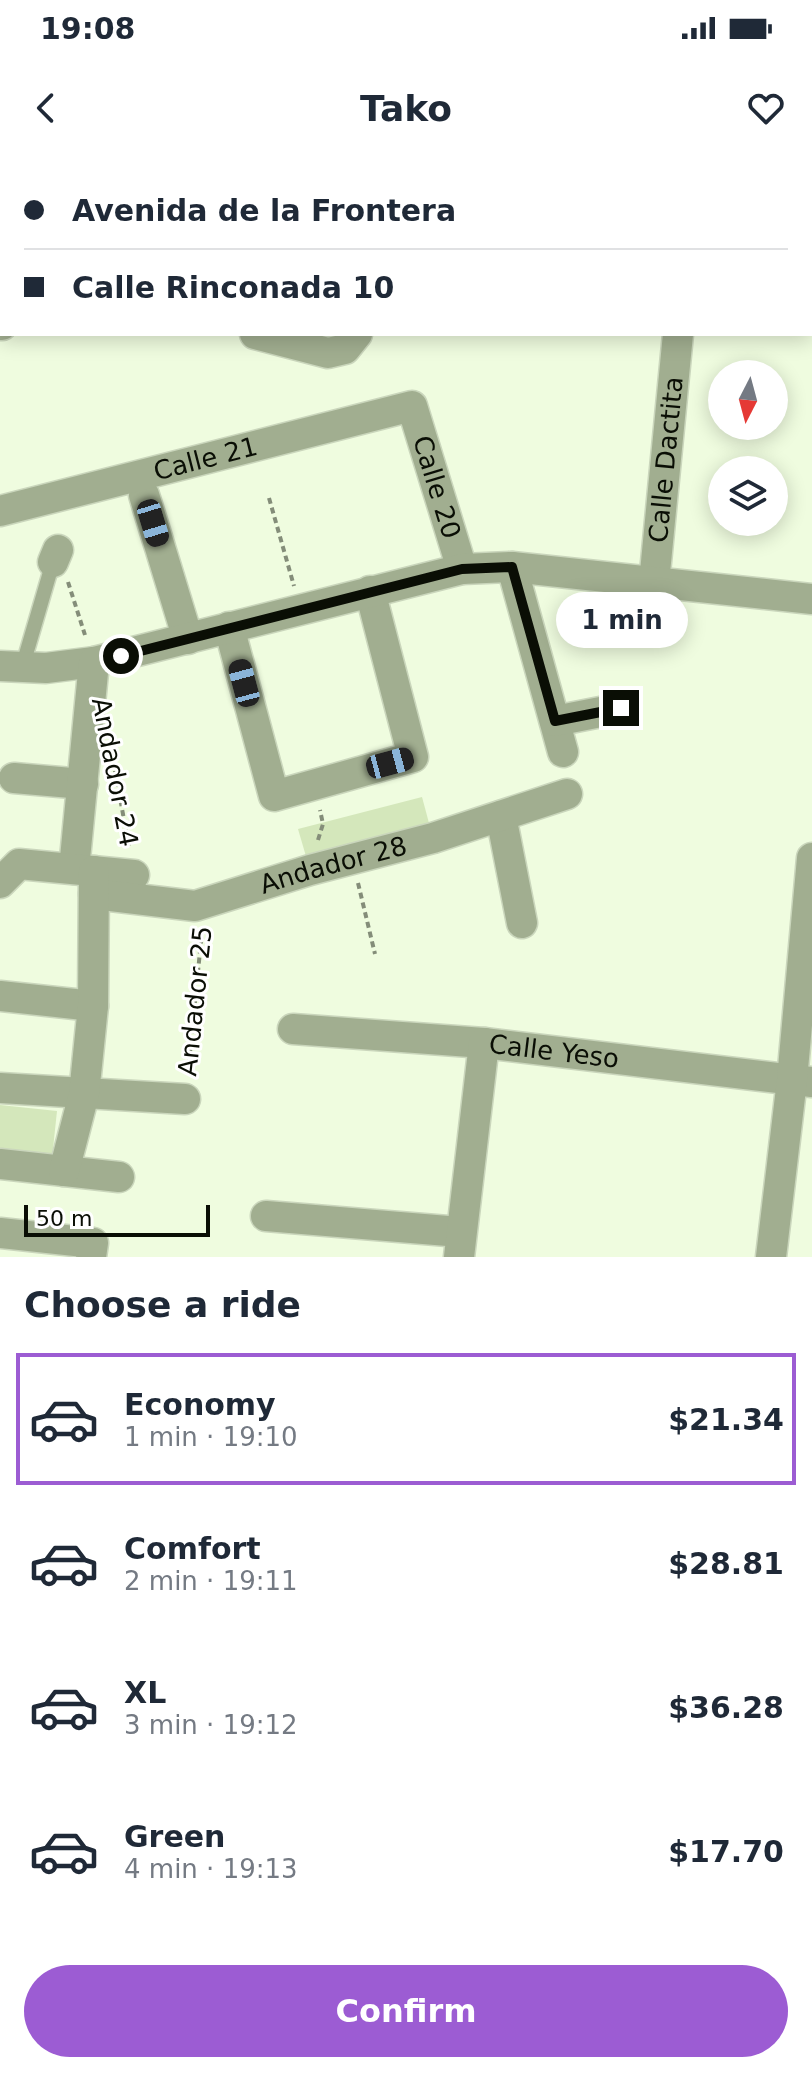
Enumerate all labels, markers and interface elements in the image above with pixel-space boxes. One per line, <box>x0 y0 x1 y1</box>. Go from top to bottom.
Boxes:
text: 19:08 <box>40 11 136 46</box>
icon: back <box>24 86 68 130</box>
icon: heart <box>744 86 788 130</box>
text: Tako <box>360 88 452 129</box>
text: Avenida de la Frontera <box>72 193 456 228</box>
text: Calle Rinconada 10 <box>72 270 394 305</box>
north arrow <box>708 360 788 440</box>
map controls <box>708 360 788 536</box>
street label: Calle Dactita <box>643 375 689 544</box>
street label: Calle 21 <box>150 431 260 486</box>
street label: Calle 20 <box>407 432 467 542</box>
button: layers <box>708 456 788 536</box>
car <box>135 497 171 549</box>
callout: 1 min <box>555 592 687 648</box>
text: 1 min <box>581 605 663 635</box>
route start <box>103 638 139 674</box>
car <box>226 657 262 709</box>
route end <box>603 690 639 726</box>
street label: Andador 24 <box>86 695 144 849</box>
car <box>364 745 416 781</box>
street label: Andador 28 <box>256 830 410 900</box>
street label: Andador 25 <box>172 924 218 1078</box>
street label: Calle Yeso <box>487 1029 621 1074</box>
scale bar <box>24 1201 210 1237</box>
text: 50 m <box>36 1206 92 1231</box>
text: Choose a ride <box>24 1284 301 1325</box>
icon: car <box>28 1383 100 1455</box>
text: Economy <box>124 1387 276 1422</box>
text: $21.34 <box>668 1402 784 1437</box>
text: 1 min · 19:10 <box>124 1422 298 1452</box>
icon: car <box>28 1527 100 1599</box>
text: Comfort <box>124 1531 261 1566</box>
text: $28.81 <box>668 1546 784 1581</box>
text: 2 min · 19:11 <box>124 1566 298 1596</box>
icon: car <box>28 1671 100 1743</box>
text: XL <box>124 1675 166 1710</box>
text: $36.28 <box>668 1690 784 1725</box>
text: 3 min · 19:12 <box>124 1710 298 1740</box>
icon: car <box>28 1815 100 1887</box>
text: Green <box>124 1819 225 1854</box>
text: $17.70 <box>668 1834 784 1869</box>
text: 4 min · 19:13 <box>124 1854 298 1884</box>
button: Confirm <box>24 1965 788 2057</box>

